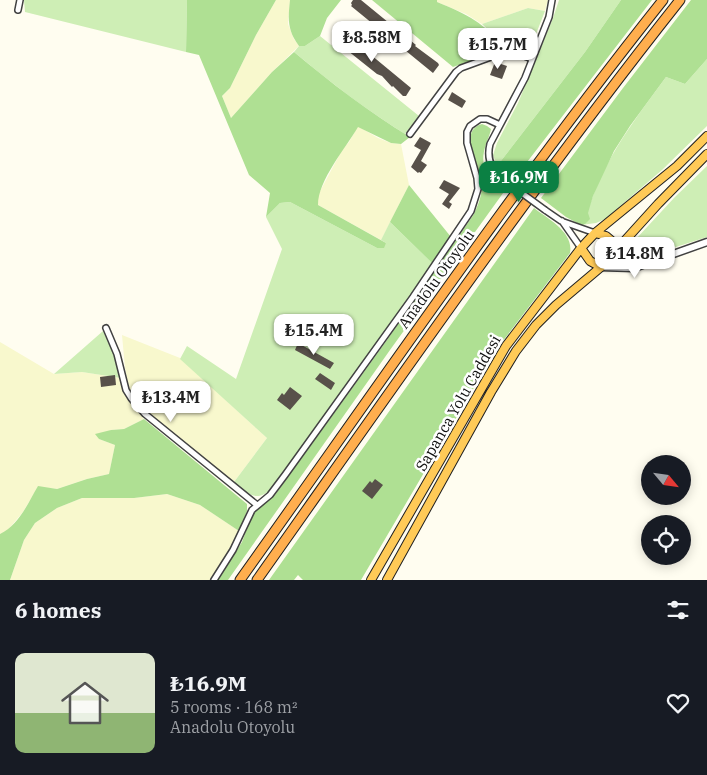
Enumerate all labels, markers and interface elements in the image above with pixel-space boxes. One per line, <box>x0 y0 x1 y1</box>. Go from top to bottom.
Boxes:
pin: ₺8.58M <box>331 20 413 63</box>
text: ₺8.58M <box>343 27 401 47</box>
pin: ₺15.7M <box>457 28 539 70</box>
text: ₺15.7M <box>469 34 527 54</box>
pin: ₺16.9M <box>478 160 560 203</box>
text: ₺16.9M <box>490 167 548 187</box>
street label: Anadolu Otoyolu <box>394 226 478 332</box>
pin: ₺14.8M <box>594 236 676 279</box>
text: ₺14.8M <box>606 243 664 263</box>
pin: ₺15.4M <box>273 314 355 356</box>
text: ₺15.4M <box>285 320 343 340</box>
street label: Sapanca Yolu Caddesi <box>411 331 505 474</box>
pin: ₺13.4M <box>130 380 212 423</box>
text: ₺13.4M <box>142 387 200 407</box>
north arrow <box>641 455 691 505</box>
map controls <box>641 455 691 565</box>
button: locate <box>641 515 691 565</box>
text: 6 homes <box>15 596 101 624</box>
icon: filters <box>664 596 692 624</box>
text: ₺16.9M <box>170 669 247 697</box>
icon: home <box>55 673 115 733</box>
icon: heart <box>664 689 692 717</box>
text: 5 rooms · 168 m² <box>170 697 298 717</box>
text: Anadolu Otoyolu <box>170 717 295 737</box>

